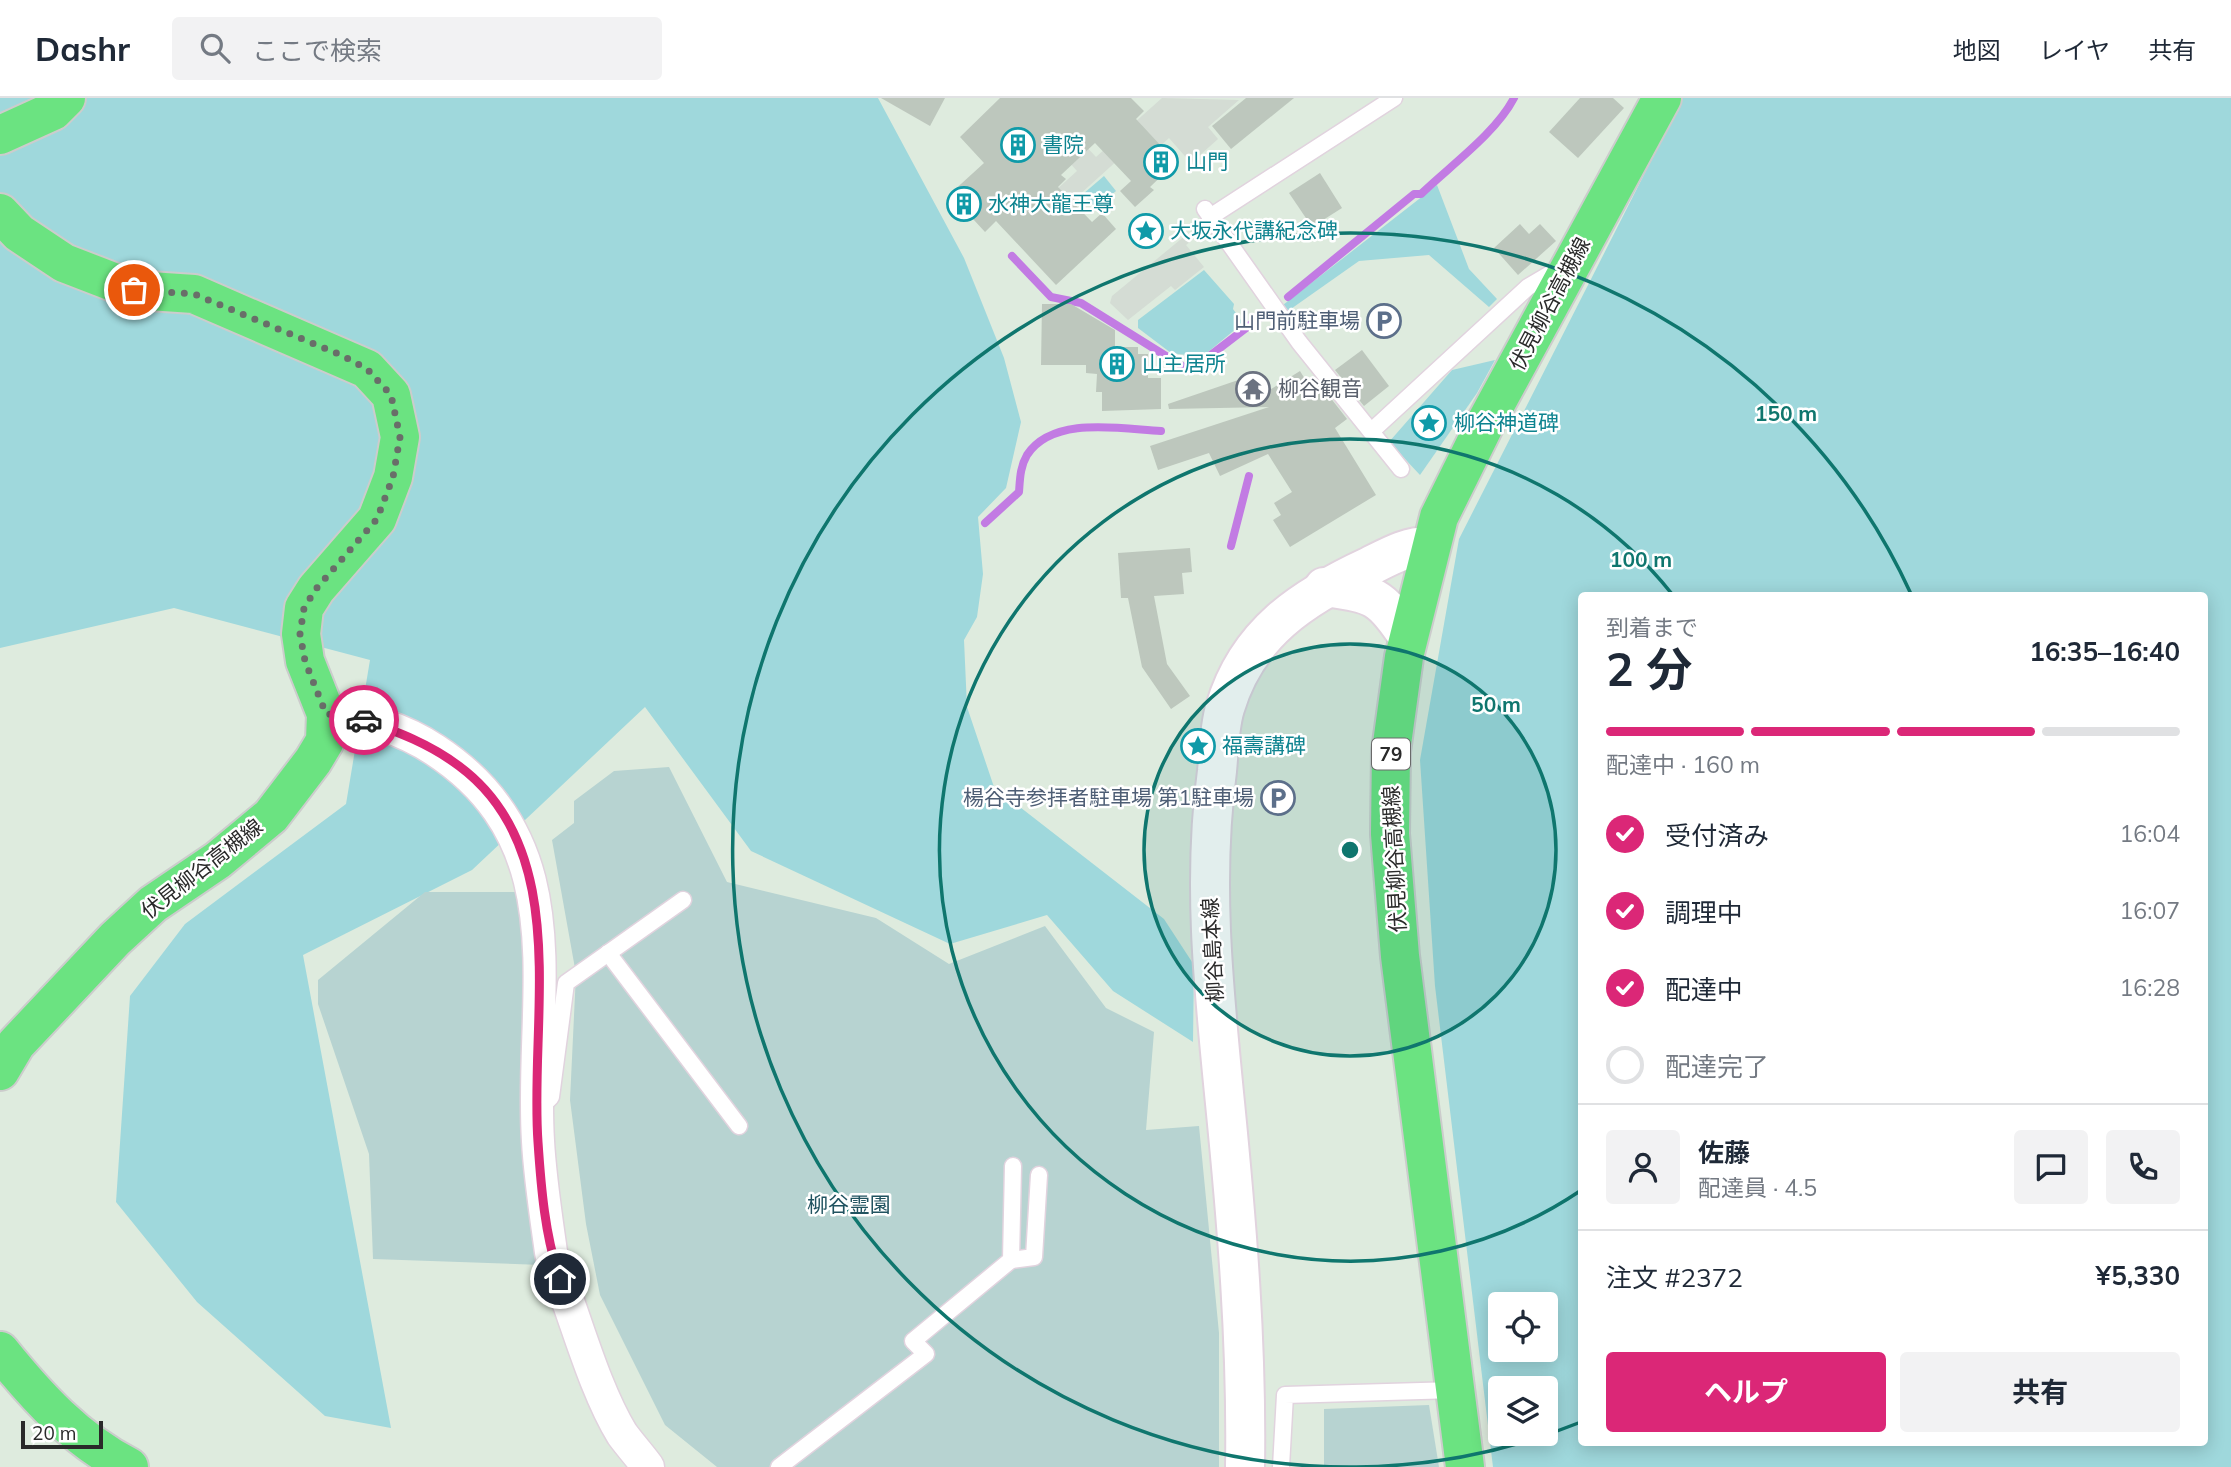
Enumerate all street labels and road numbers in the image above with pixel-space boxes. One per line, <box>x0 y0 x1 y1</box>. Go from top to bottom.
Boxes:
street label: 伏見柳谷高槻線 <box>1503 233 1595 375</box>
road number: 79 <box>1372 738 1410 769</box>
street label: 伏見柳谷高槻線 <box>1377 785 1411 933</box>
street label: 伏見柳谷高槻線 <box>135 813 267 924</box>
street label: 柳谷島本線 <box>1196 897 1228 1003</box>

